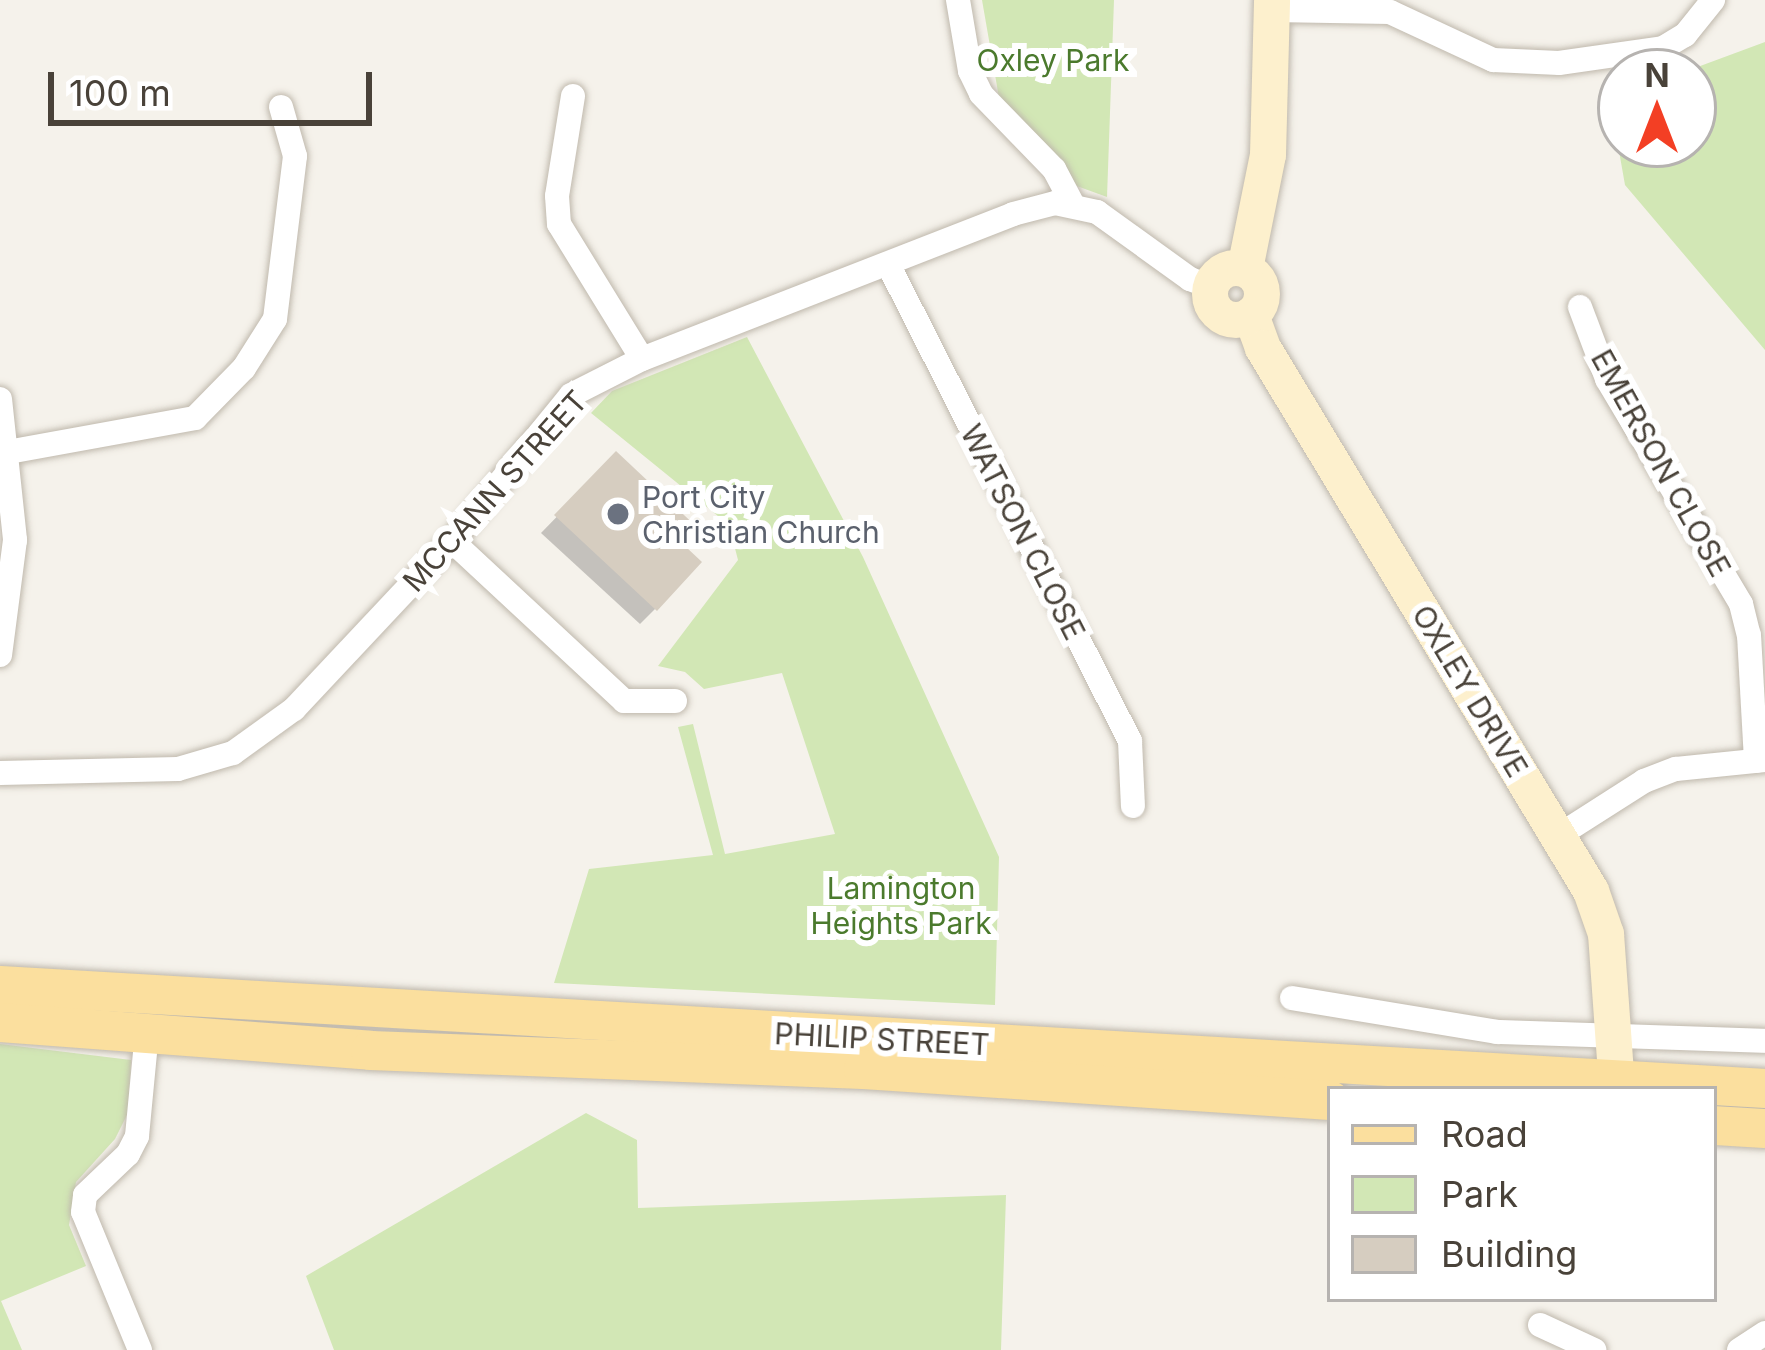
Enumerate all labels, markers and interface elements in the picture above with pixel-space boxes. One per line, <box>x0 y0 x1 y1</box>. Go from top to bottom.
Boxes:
park label: Oxley Park <box>976 42 1130 78</box>
scale bar <box>54 48 378 122</box>
north arrow <box>1597 48 1717 168</box>
text: N <box>1644 55 1670 95</box>
text: 100 m <box>69 71 171 115</box>
street label: EMERSON CLOSE <box>1584 343 1738 583</box>
street label: MCCANN STREET <box>395 383 595 599</box>
street label: WATSON CLOSE <box>953 418 1093 646</box>
place label: Port City Christian Church <box>642 479 880 550</box>
marker: Port City Christian Church <box>605 501 631 527</box>
street label: OXLEY DRIVE <box>1405 599 1535 783</box>
park label: Lamington Heights Park <box>810 870 992 940</box>
street label: PHILIP STREET <box>773 1015 991 1063</box>
legend <box>1327 1086 1717 1302</box>
text: Road <box>1441 1112 1528 1156</box>
text: Park <box>1441 1172 1518 1216</box>
text: Building <box>1441 1232 1577 1276</box>

